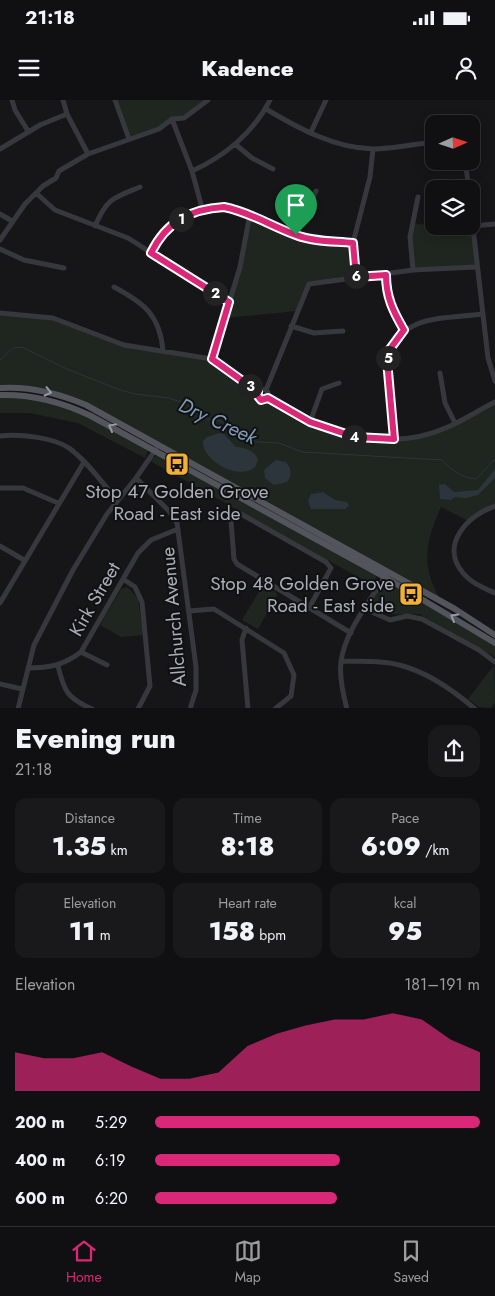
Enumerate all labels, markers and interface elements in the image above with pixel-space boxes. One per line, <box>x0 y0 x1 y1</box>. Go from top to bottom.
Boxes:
text: 21:18 <box>25 4 75 31</box>
text: Kadence <box>201 52 294 84</box>
icon: menu <box>15 54 43 82</box>
icon: person <box>452 54 480 82</box>
north arrow <box>425 115 480 170</box>
map controls <box>425 115 480 235</box>
button: layers <box>425 180 480 235</box>
pin <box>275 184 317 235</box>
icon: arrive <box>282 191 310 219</box>
pin: 1 <box>168 206 194 232</box>
text: 1 <box>178 209 185 229</box>
pin: 6 <box>344 264 368 288</box>
text: 6 <box>352 266 361 286</box>
pin: 2 <box>202 280 228 306</box>
text: 2 <box>211 283 220 303</box>
pin: 5 <box>376 346 400 370</box>
text: 5 <box>384 348 393 368</box>
pin: 3 <box>238 374 262 398</box>
text: 3 <box>246 376 255 396</box>
one-way arrow <box>44 386 53 397</box>
water label: Dry Creek <box>174 391 263 453</box>
one-way arrow <box>108 423 117 433</box>
pin: 4 <box>342 424 366 450</box>
text: 4 <box>350 427 359 447</box>
bus stop icon: Stop 47 Golden Grove Road - East side <box>164 451 190 477</box>
place label: Stop 47 Golden Grove Road - East side <box>85 478 269 527</box>
street label: Allchurch Avenue <box>154 546 193 688</box>
street label: Kirk Street <box>62 557 127 641</box>
place label: Stop 48 Golden Grove Road - East side <box>210 570 394 619</box>
bus stop icon: Stop 48 Golden Grove Road - East side <box>398 581 424 607</box>
one-way arrow <box>450 614 459 624</box>
text: Evening run <box>15 718 176 759</box>
button: share <box>428 725 480 777</box>
text: 21:18 <box>15 758 52 781</box>
text: Distance <box>65 808 115 828</box>
text: Time <box>233 808 262 828</box>
text: Pace <box>391 808 419 828</box>
text: 1.35 <box>52 828 106 864</box>
text: 8:18 <box>221 828 274 864</box>
text: 6:09 <box>361 828 421 864</box>
text: km <box>106 840 128 860</box>
text: /km <box>421 840 449 860</box>
text: Elevation <box>63 893 116 913</box>
text: Heart rate <box>218 893 277 913</box>
text: kcal <box>394 893 416 913</box>
text: 11 <box>69 913 95 949</box>
text: 158 <box>209 913 255 949</box>
text: 95 <box>388 913 422 949</box>
text: m <box>95 925 111 945</box>
text: bpm <box>255 925 286 945</box>
text: Elevation <box>15 973 75 996</box>
text: 181–191 m <box>404 973 480 996</box>
text: 200 m <box>15 1111 65 1134</box>
text: 5:29 <box>95 1111 127 1134</box>
text: 400 m <box>15 1149 65 1172</box>
text: 6:19 <box>95 1149 125 1172</box>
text: 600 m <box>15 1187 65 1210</box>
text: 6:20 <box>95 1187 128 1210</box>
tab: Home <box>66 1237 102 1287</box>
tab: Map <box>234 1237 262 1287</box>
tab: Saved <box>394 1237 429 1287</box>

